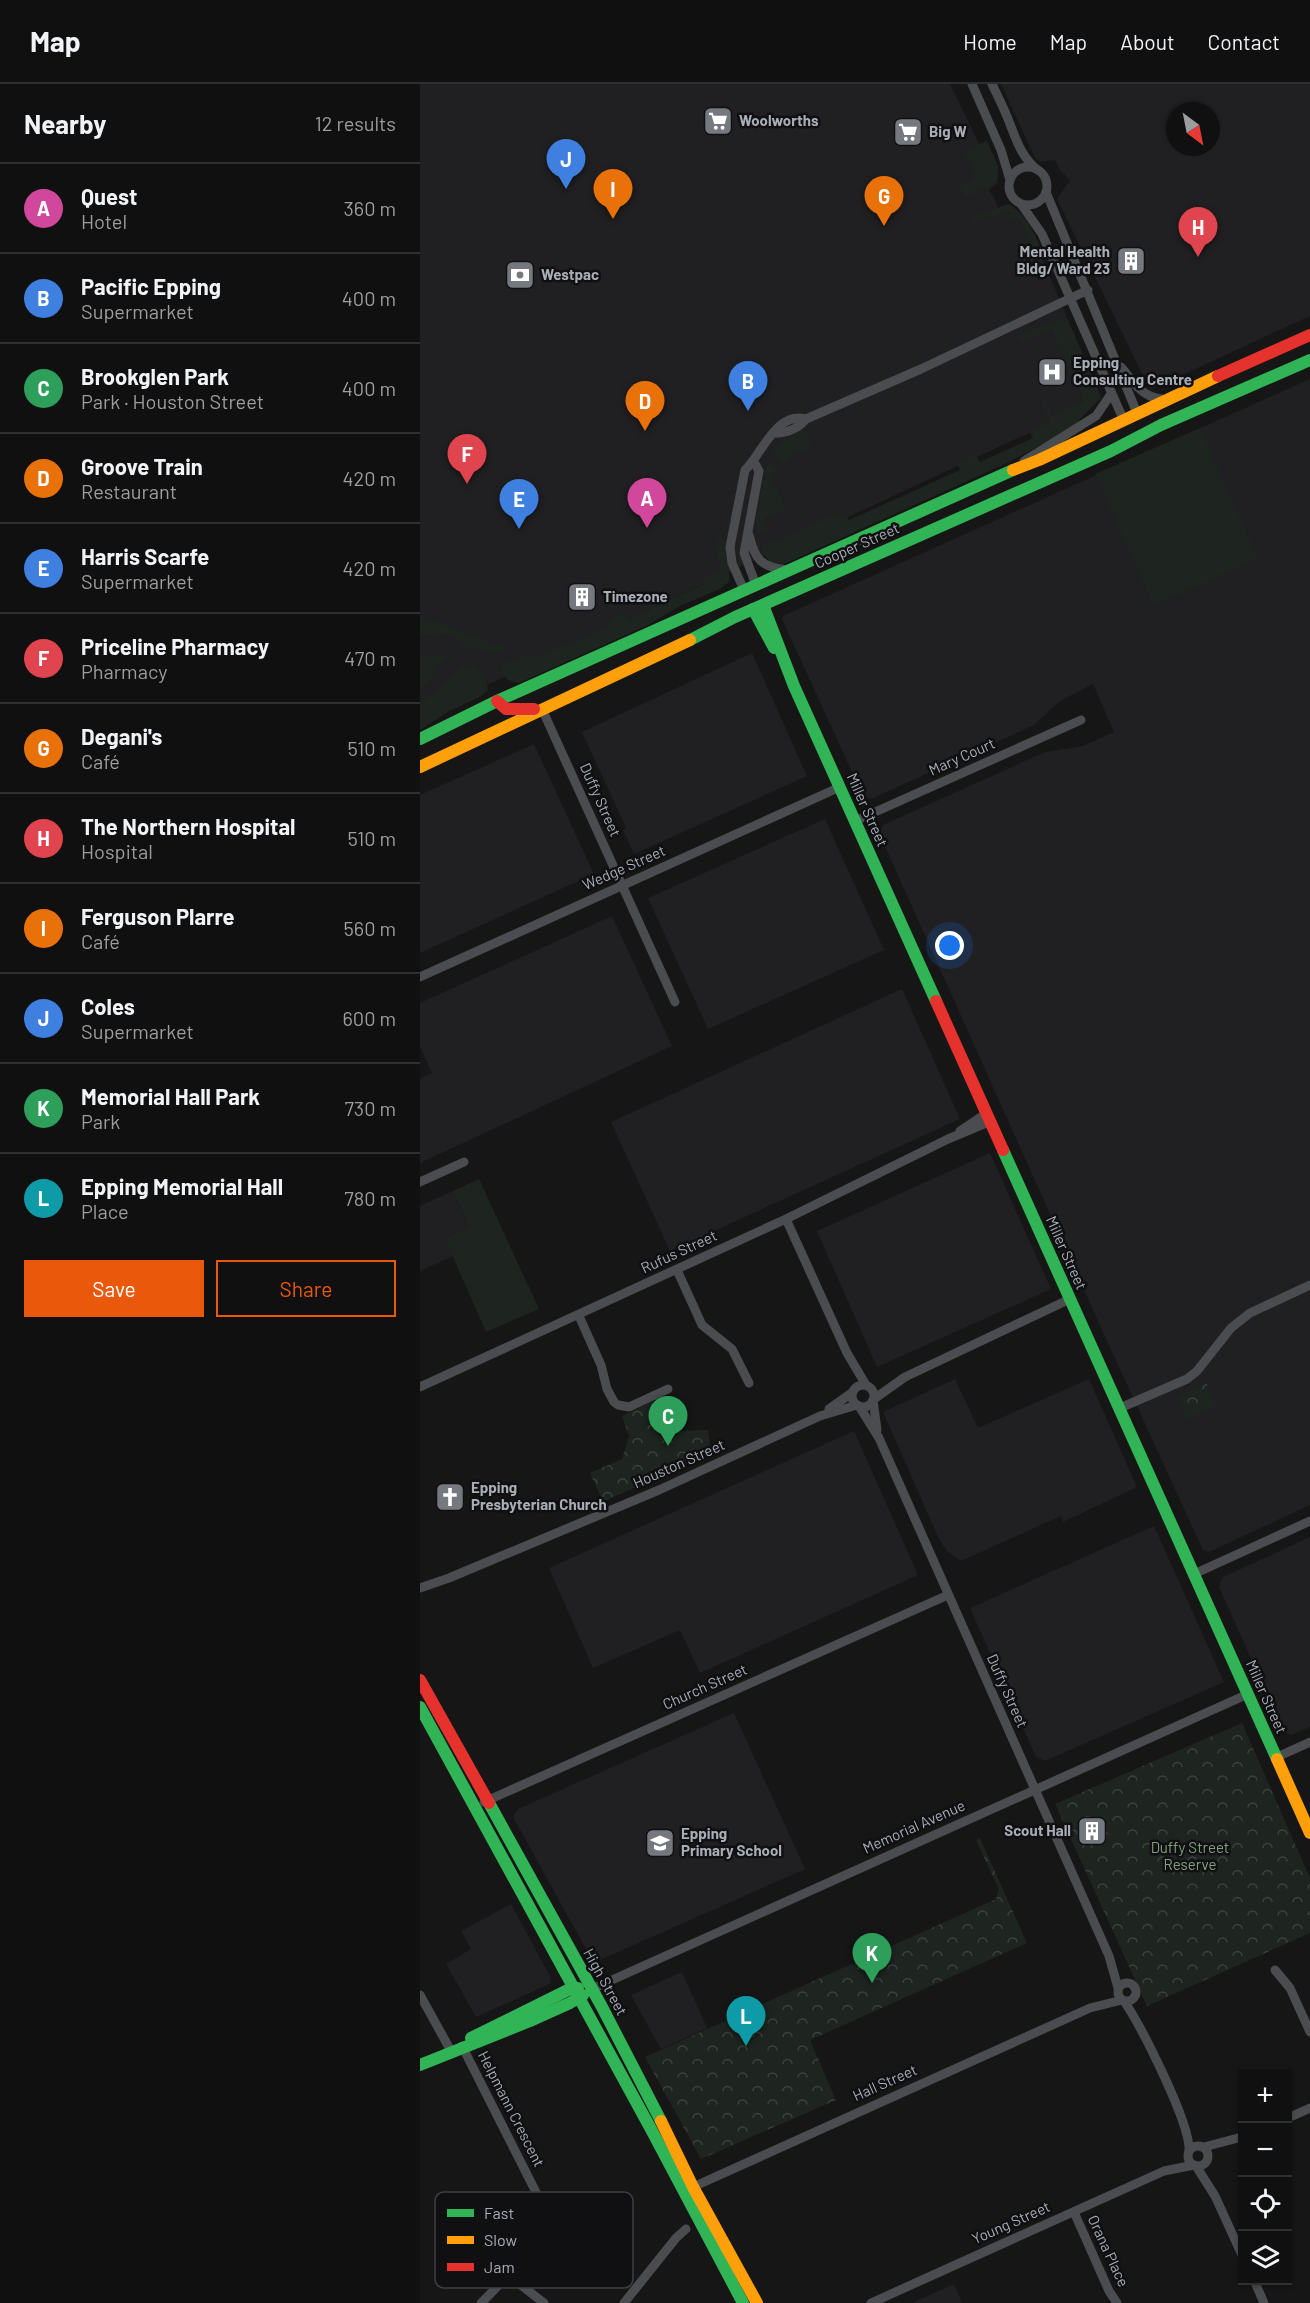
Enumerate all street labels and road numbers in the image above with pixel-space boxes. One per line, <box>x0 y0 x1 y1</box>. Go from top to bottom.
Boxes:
street label: Cooper Street <box>811 518 902 572</box>
street label: Mary Court <box>926 734 998 779</box>
street label: Duffy Street <box>577 760 625 839</box>
street label: Miller Street <box>844 770 892 849</box>
street label: Wedge Street <box>579 841 668 893</box>
street label: Miller Street <box>1043 1213 1091 1292</box>
street label: Rufus Street <box>638 1226 719 1277</box>
street label: Houston Street <box>630 1435 727 1491</box>
street label: Duffy Street <box>984 1651 1032 1730</box>
street label: Miller Street <box>1243 1657 1291 1736</box>
street label: Church Street <box>660 1659 750 1713</box>
street label: Memorial Avenue <box>860 1795 968 1857</box>
street label: High Street <box>580 1945 632 2018</box>
street label: Helpmann Crescent <box>475 2048 549 2169</box>
street label: Hall Street <box>850 2060 919 2104</box>
street label: Young Street <box>969 2197 1053 2247</box>
street label: Orana Place <box>1084 2212 1133 2289</box>

